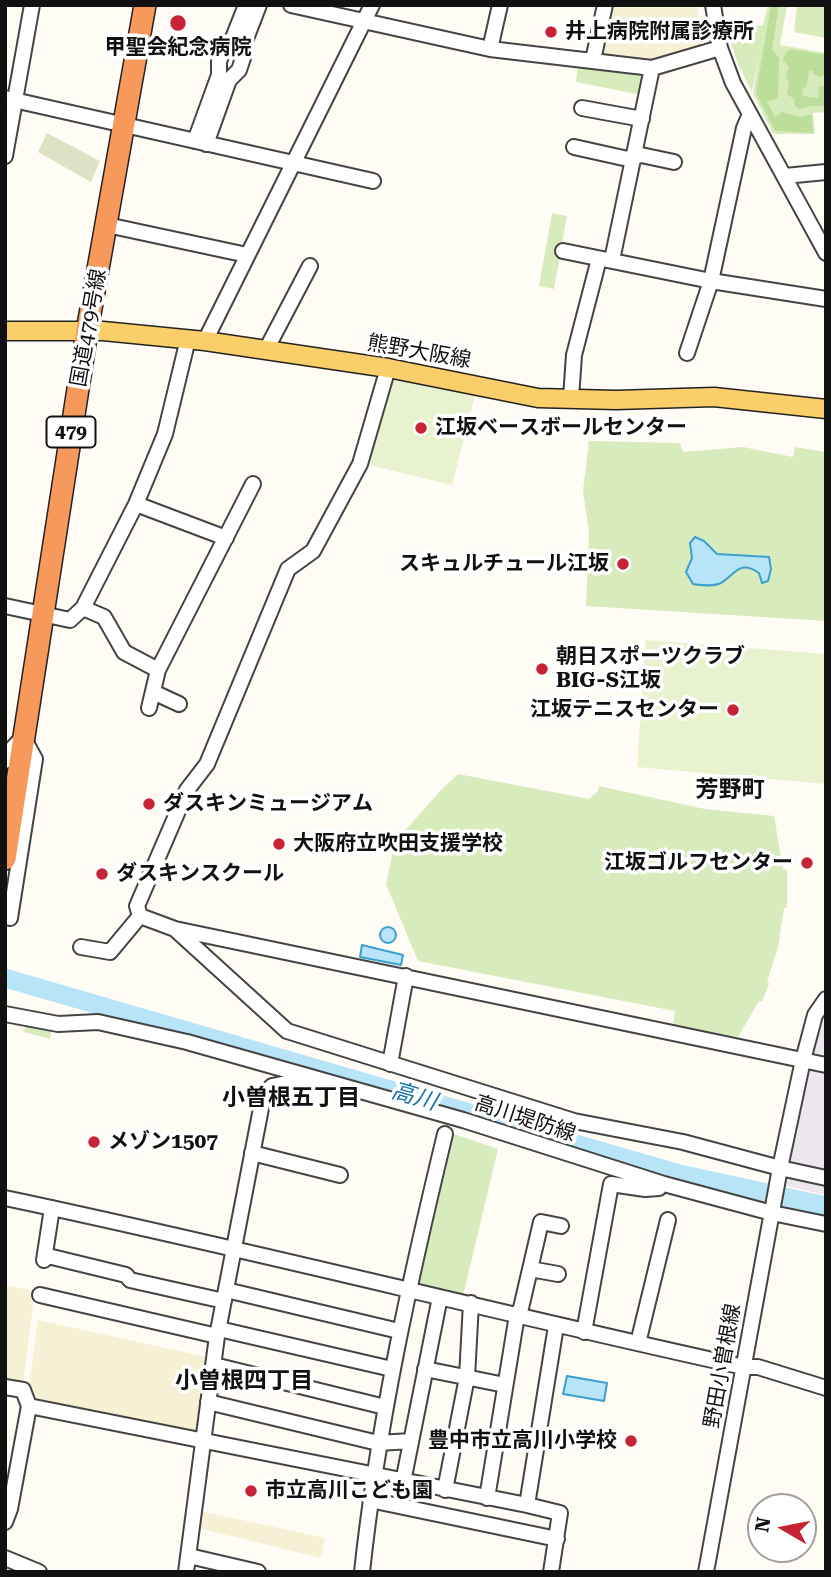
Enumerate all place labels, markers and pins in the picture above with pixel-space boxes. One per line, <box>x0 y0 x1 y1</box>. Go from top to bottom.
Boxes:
marker: 甲聖会紀念病院 <box>168 13 188 33</box>
place label: 井上病院附属診療所 <box>565 19 754 45</box>
marker: 井上病院附属診療所 <box>543 24 559 40</box>
place label: 甲聖会紀念病院 <box>105 35 251 61</box>
place label: 江坂ベースボールセンター <box>435 415 687 441</box>
marker: 江坂ベースボールセンター <box>413 420 429 436</box>
place label: スキュルチュール江坂 <box>399 551 609 577</box>
marker: スキュルチュール江坂 <box>615 556 631 572</box>
place label: 朝日スポーツクラブ BIG-S江坂 <box>556 644 745 694</box>
marker: 朝日スポーツクラブ BIG-S江坂 <box>534 661 550 677</box>
place label: 江坂テニスセンター <box>530 697 719 723</box>
marker: 江坂テニスセンター <box>725 702 741 718</box>
place label: ダスキンミュージアム <box>163 791 373 817</box>
marker: ダスキンミュージアム <box>141 796 157 812</box>
place label: 大阪府立吹田支援学校 <box>293 831 503 857</box>
marker: 大阪府立吹田支援学校 <box>271 836 287 852</box>
place label: 江坂ゴルフセンター <box>604 850 793 876</box>
marker: 江坂ゴルフセンター <box>799 855 815 871</box>
place label: ダスキンスクール <box>116 861 284 887</box>
marker: ダスキンスクール <box>94 866 110 882</box>
place label: メゾン1507 <box>108 1129 218 1155</box>
marker: メゾン1507 <box>86 1134 102 1150</box>
place label: 豊中市立高川小学校 <box>428 1428 617 1454</box>
marker: 豊中市立高川小学校 <box>623 1433 639 1449</box>
place label: 市立高川こども園 <box>265 1478 433 1504</box>
marker: 市立高川こども園 <box>243 1483 259 1499</box>

